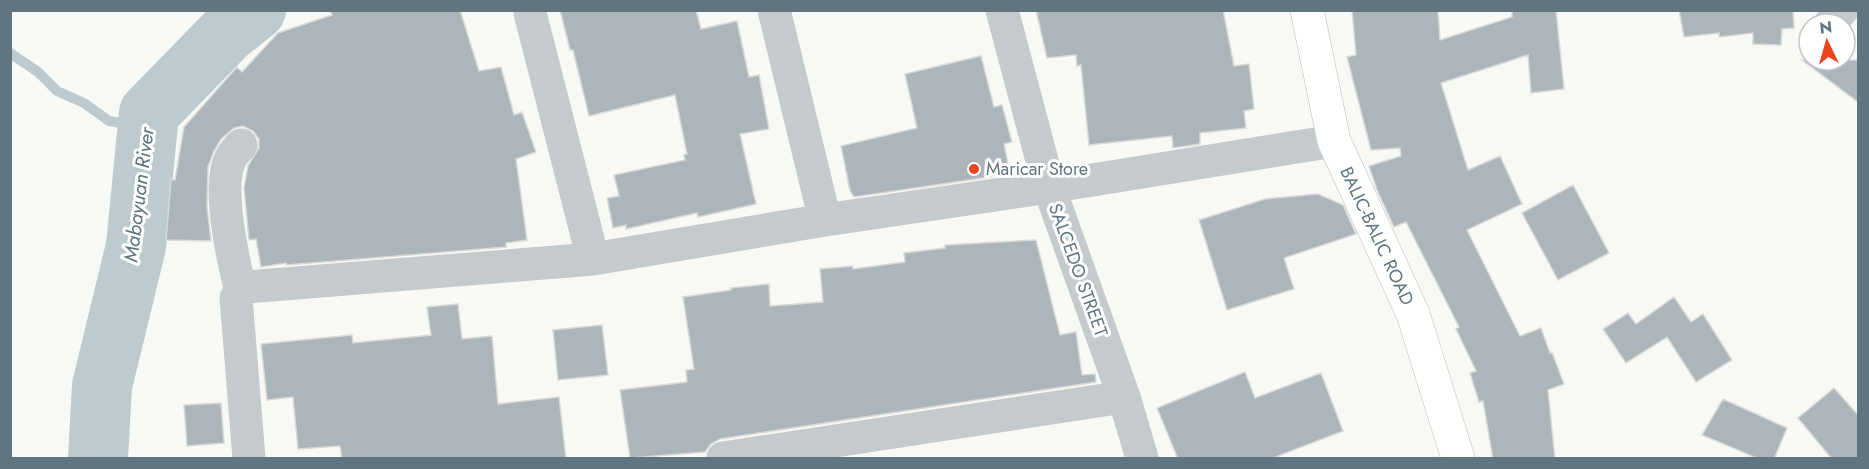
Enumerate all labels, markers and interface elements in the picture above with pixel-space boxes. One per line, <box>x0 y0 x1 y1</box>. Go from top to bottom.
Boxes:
north arrow <box>1797 12 1857 72</box>
text: N <box>1818 16 1833 40</box>
water label: Mabayuan River <box>116 125 162 264</box>
place label: Maricar Store <box>986 156 1088 182</box>
marker: Maricar Store <box>967 162 981 176</box>
street label: BALIC-BALIC ROAD <box>1334 163 1420 309</box>
street label: SALCEDO STREET <box>1042 200 1114 341</box>

